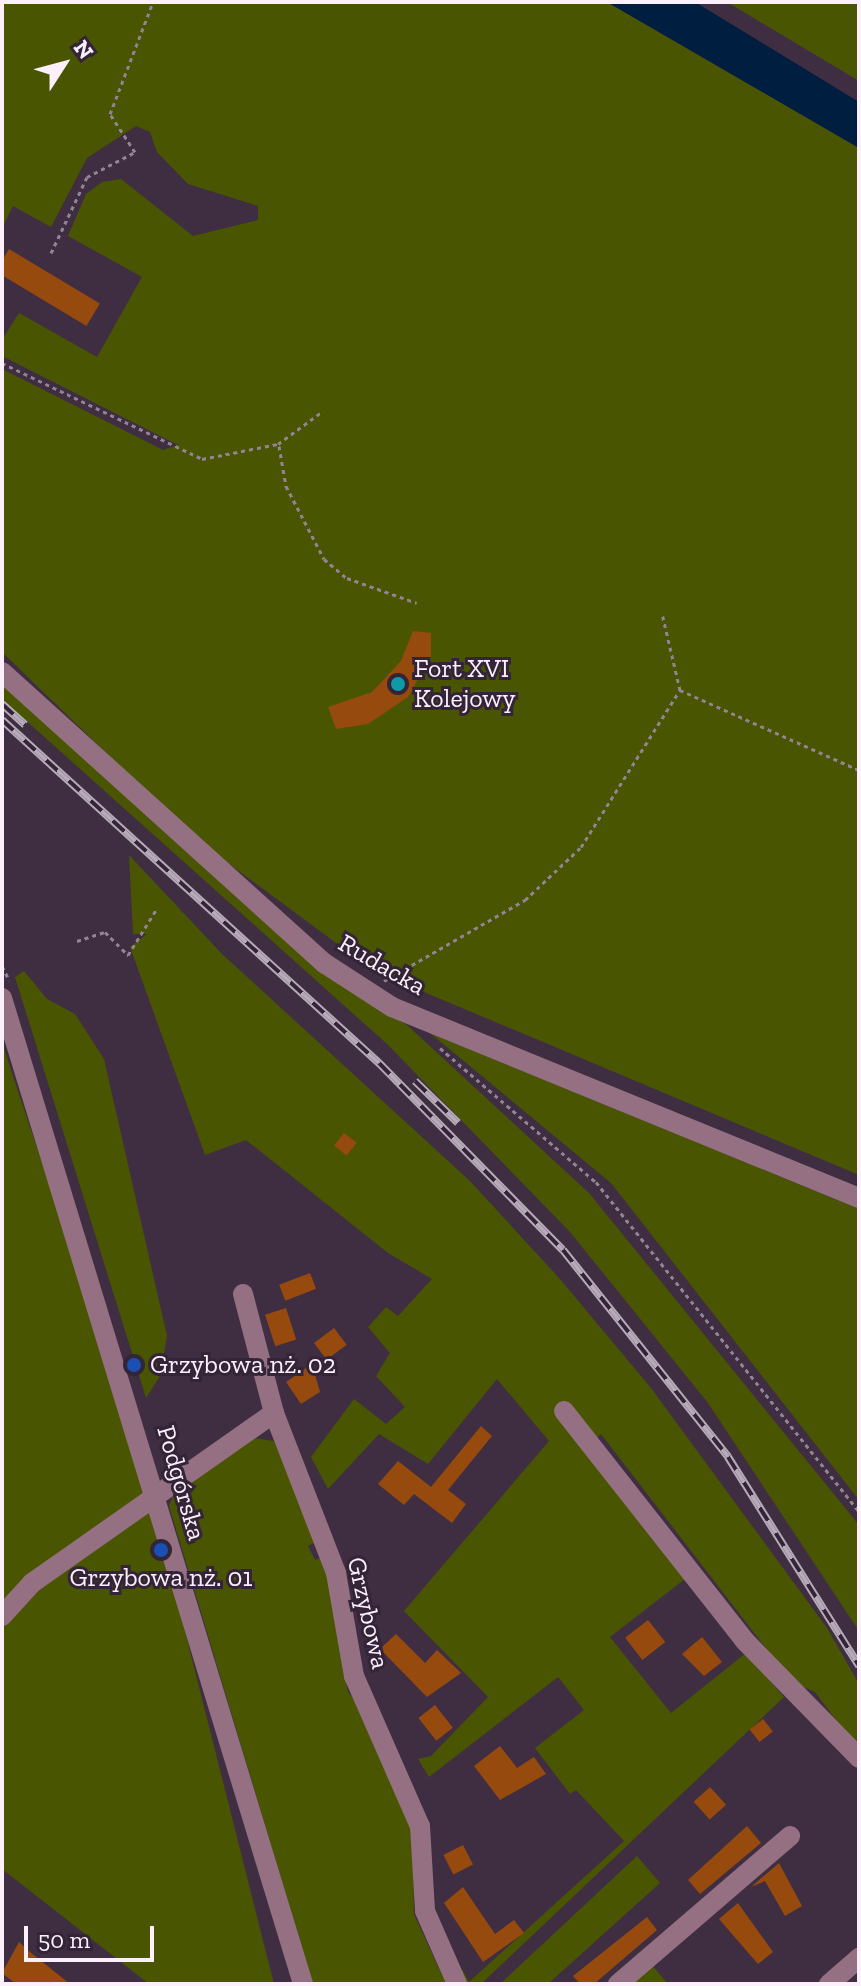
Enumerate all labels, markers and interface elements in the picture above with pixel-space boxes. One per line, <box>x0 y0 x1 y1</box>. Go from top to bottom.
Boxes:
north arrow <box>24 24 104 104</box>
text: N <box>68 35 100 64</box>
place label: Fort XVI Kolejowy <box>414 653 515 714</box>
marker: Fort XVI Kolejowy <box>389 675 407 693</box>
street label: Rudacka <box>333 928 431 1002</box>
place label: Grzybowa nż. 02 <box>150 1349 336 1381</box>
marker: Grzybowa nż. 02 <box>125 1356 143 1374</box>
street label: Podgórska <box>150 1422 212 1544</box>
marker: Grzybowa nż. 01 <box>152 1541 170 1559</box>
street label: Grzybowa <box>340 1554 396 1672</box>
place label: Grzybowa nż. 01 <box>70 1562 252 1594</box>
scale bar <box>28 1910 158 1960</box>
text: 50 m <box>38 1925 90 1954</box>

